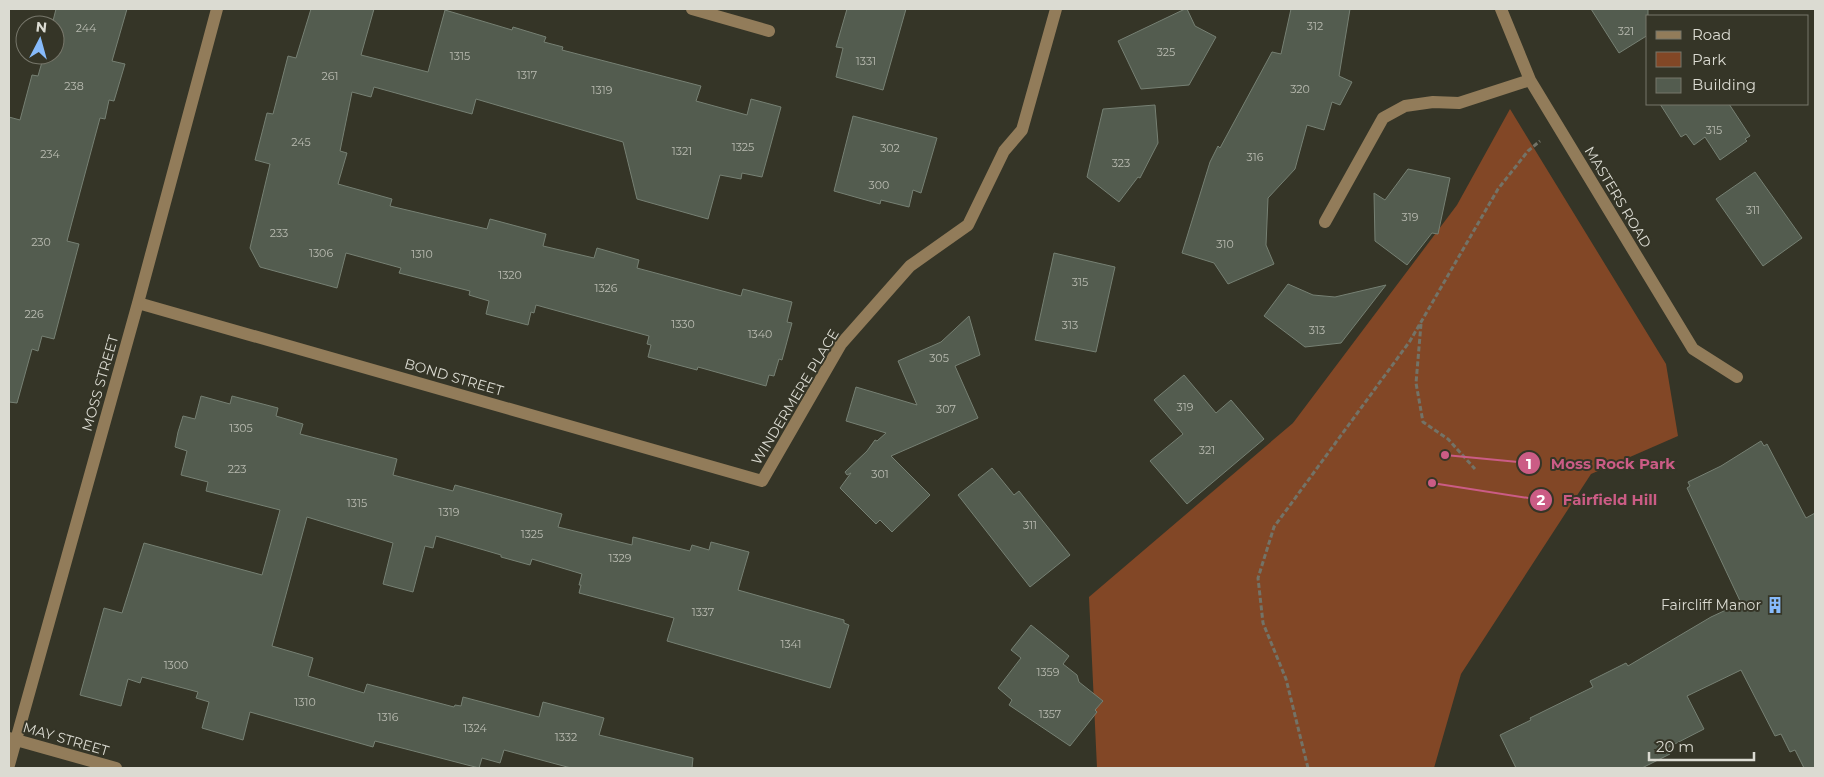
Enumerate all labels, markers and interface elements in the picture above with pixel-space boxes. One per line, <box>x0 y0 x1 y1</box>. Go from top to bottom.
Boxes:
north arrow <box>15 15 65 65</box>
legend <box>1646 15 1809 105</box>
text: N <box>35 18 48 37</box>
house number: 312 <box>1307 19 1323 33</box>
house number: 244 <box>76 21 97 35</box>
house number: 321 <box>1618 24 1634 38</box>
text: Road <box>1692 25 1731 44</box>
house number: 325 <box>1157 45 1175 59</box>
house number: 1315 <box>450 49 470 63</box>
text: Park <box>1692 50 1726 69</box>
house number: 1331 <box>856 54 876 68</box>
house number: 1317 <box>517 68 537 82</box>
house number: 261 <box>322 69 338 83</box>
text: Building <box>1692 75 1756 94</box>
house number: 238 <box>64 79 84 93</box>
house number: 320 <box>1290 82 1310 96</box>
house number: 1319 <box>592 83 613 97</box>
house number: 315 <box>1706 123 1722 137</box>
house number: 245 <box>291 135 311 149</box>
house number: 1325 <box>732 140 754 154</box>
house number: 302 <box>880 141 900 155</box>
street label: MASTERS ROAD <box>1581 143 1655 251</box>
house number: 1321 <box>672 144 692 158</box>
house number: 234 <box>40 147 61 161</box>
house number: 316 <box>1247 150 1264 164</box>
house number: 323 <box>1112 156 1130 170</box>
house number: 300 <box>869 178 889 192</box>
house number: 311 <box>1746 203 1760 217</box>
house number: 319 <box>1402 210 1419 224</box>
house number: 233 <box>270 226 288 240</box>
house number: 230 <box>31 235 51 249</box>
house number: 310 <box>1216 237 1234 251</box>
house number: 1306 <box>309 246 333 260</box>
house number: 1310 <box>411 247 433 261</box>
house number: 1320 <box>498 268 522 282</box>
house number: 315 <box>1072 275 1088 289</box>
house number: 1326 <box>594 281 618 295</box>
house number: 226 <box>24 307 44 321</box>
house number: 1330 <box>671 317 695 331</box>
house number: 313 <box>1062 318 1078 332</box>
house number: 313 <box>1309 323 1325 337</box>
street label: WINDERMERE PLACE <box>747 326 843 468</box>
house number: 1340 <box>748 327 772 341</box>
street label: MOSS STREET <box>78 333 122 433</box>
house number: 305 <box>929 351 949 365</box>
street label: BOND STREET <box>402 354 506 400</box>
house number: 319 <box>1177 400 1194 414</box>
house number: 307 <box>936 402 956 416</box>
house number: 1305 <box>229 421 253 435</box>
house number: 321 <box>1199 443 1215 457</box>
callout: Moss Rock Park <box>1516 448 1686 478</box>
text: 1 <box>1526 454 1532 473</box>
text: Moss Rock Park <box>1551 454 1675 473</box>
house number: 223 <box>228 462 246 476</box>
house number: 301 <box>871 467 889 481</box>
callout: Fairfield Hill <box>1528 485 1668 515</box>
text: 2 <box>1537 490 1546 509</box>
text: Fairfield Hill <box>1563 490 1657 509</box>
house number: 1315 <box>347 496 367 510</box>
house number: 1319 <box>439 505 460 519</box>
house number: 311 <box>1023 518 1037 532</box>
house number: 1325 <box>521 527 543 541</box>
house number: 1329 <box>608 551 632 565</box>
building icon: Faircliff Manor <box>1765 595 1785 615</box>
place label: Faircliff Manor <box>1661 596 1761 614</box>
house number: 1337 <box>692 605 714 619</box>
house number: 1341 <box>780 637 802 651</box>
house number: 1300 <box>164 658 188 672</box>
house number: 1359 <box>1037 665 1060 679</box>
house number: 1310 <box>294 695 316 709</box>
house number: 1357 <box>1039 707 1061 721</box>
house number: 1316 <box>378 710 399 724</box>
street label: MAY STREET <box>21 718 111 760</box>
house number: 1324 <box>463 721 487 735</box>
house number: 1332 <box>555 730 577 744</box>
scale bar <box>1649 730 1754 762</box>
text: 20 m <box>1656 737 1694 756</box>

